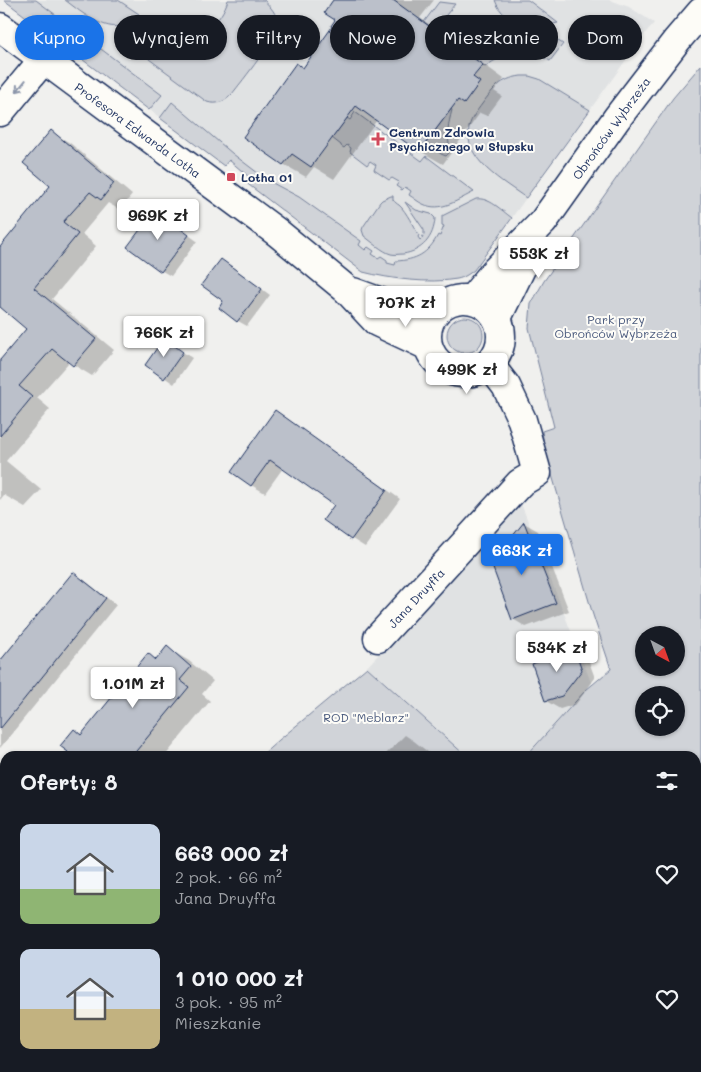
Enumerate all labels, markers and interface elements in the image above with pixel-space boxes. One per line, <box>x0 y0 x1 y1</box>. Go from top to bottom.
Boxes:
chip: Kupno <box>15 15 104 60</box>
chip: Wynajem <box>114 15 227 60</box>
chip: Filtry <box>237 15 320 60</box>
chip: Nowe <box>330 15 415 60</box>
chip: Mieszkanie <box>425 15 558 60</box>
chip: Dom <box>568 15 642 60</box>
street label: Obrońców Wybrzeża <box>568 74 654 182</box>
one-way arrow <box>16 79 27 92</box>
street label: Profesora Edwarda Lotha <box>72 79 204 181</box>
place label: Centrum Zdrowia Psychicznego w Słupsku <box>389 124 534 154</box>
marker: Centrum Zdrowia Psychicznego w Słupsku <box>371 132 385 146</box>
place label: Lotha 01 <box>241 169 292 185</box>
marker: Lotha 01 <box>225 171 237 183</box>
pin: 969K zł <box>112 198 204 241</box>
text: 969K zł <box>128 204 188 225</box>
pin: 553K zł <box>493 236 585 279</box>
text: 553K zł <box>509 242 569 263</box>
pin: 707K zł <box>360 286 452 328</box>
text: 707K zł <box>376 291 436 312</box>
park label: Park przy Obrońców Wybrzeża <box>555 311 677 341</box>
pin: 766K zł <box>118 316 210 358</box>
text: 766K zł <box>134 321 194 342</box>
pin: 499K zł <box>421 352 513 395</box>
text: 499K zł <box>437 358 497 379</box>
pin: 663K zł <box>476 534 568 576</box>
text: 663K zł <box>492 539 552 560</box>
street label: Jana Druyffa <box>384 565 448 631</box>
north arrow <box>635 626 685 676</box>
map controls <box>635 626 685 736</box>
pin: 534K zł <box>511 630 603 673</box>
text: 534K zł <box>527 636 587 657</box>
pin: 1.01M zł <box>81 666 185 709</box>
text: 1.01M zł <box>102 672 164 693</box>
button: locate <box>635 686 685 736</box>
park label: ROD "Meblarz" <box>323 709 409 725</box>
icon: filters <box>653 767 681 795</box>
text: Oferty: 8 <box>20 768 117 795</box>
text: 663 000 zł <box>175 839 288 866</box>
icon: home <box>60 844 120 904</box>
icon: heart <box>653 860 681 888</box>
text: 2 pok. · 66 m² <box>175 866 282 887</box>
text: Jana Druyffa <box>175 887 276 908</box>
text: 1 010 000 zł <box>175 964 303 991</box>
icon: home <box>60 969 120 1029</box>
icon: heart <box>653 985 681 1013</box>
text: 3 pok. · 95 m² <box>175 991 282 1012</box>
text: Mieszkanie <box>175 1012 261 1033</box>

